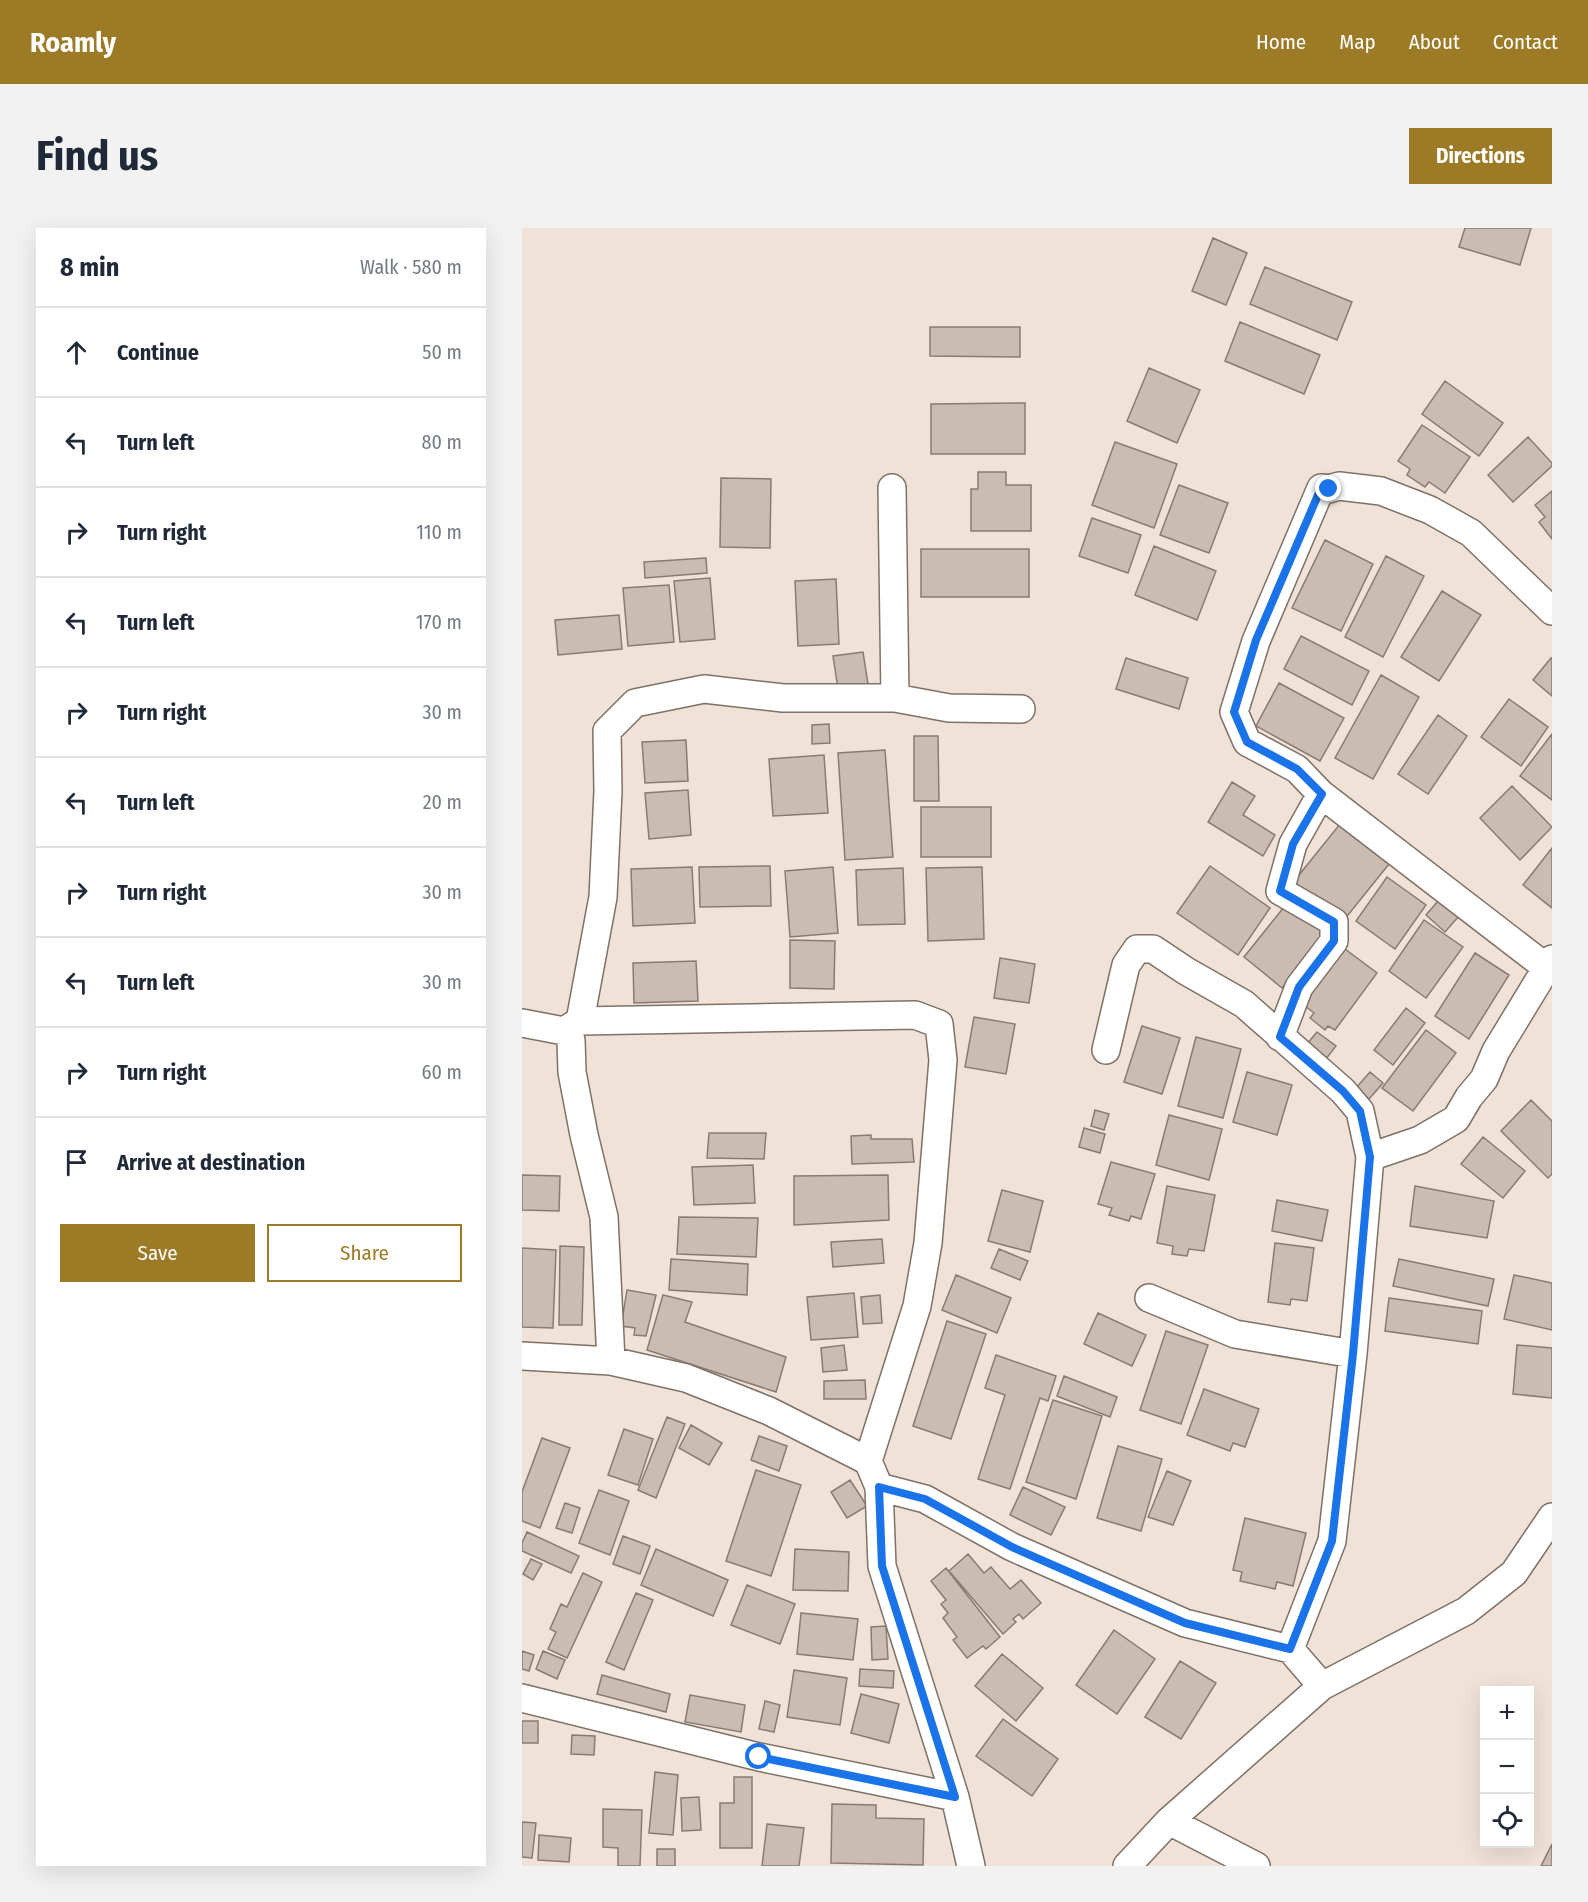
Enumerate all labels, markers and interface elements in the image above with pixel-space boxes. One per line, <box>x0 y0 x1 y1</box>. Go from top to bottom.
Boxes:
text: Roamly <box>30 26 116 59</box>
text: Home <box>1256 29 1306 55</box>
text: Map <box>1339 29 1376 55</box>
text: About <box>1409 29 1460 55</box>
text: Contact <box>1493 29 1558 55</box>
button: Directions <box>1409 128 1552 184</box>
text: Find us <box>36 131 158 181</box>
text: 8 min <box>60 252 119 283</box>
text: Walk · 580 m <box>360 255 462 279</box>
icon: ahead <box>60 336 93 369</box>
text: Continue <box>117 339 199 366</box>
text: 50 m <box>422 340 462 364</box>
icon: left <box>60 426 93 459</box>
text: Turn left <box>117 429 195 456</box>
text: 80 m <box>422 430 462 454</box>
route end <box>1315 475 1341 501</box>
icon: right <box>60 516 93 549</box>
text: Turn right <box>117 519 206 546</box>
text: 110 m <box>416 520 462 544</box>
icon: left <box>60 606 93 639</box>
text: Turn left <box>117 609 195 636</box>
text: 170 m <box>416 610 462 634</box>
icon: right <box>60 696 93 729</box>
text: Turn right <box>117 699 206 726</box>
text: 30 m <box>422 700 462 724</box>
icon: left <box>60 786 93 819</box>
text: Turn left <box>117 789 195 816</box>
text: 20 m <box>423 790 462 814</box>
icon: right <box>60 876 93 909</box>
text: Turn right <box>117 879 206 906</box>
text: 30 m <box>422 880 462 904</box>
icon: left <box>60 966 93 999</box>
text: Turn left <box>117 969 195 996</box>
text: 30 m <box>422 970 462 994</box>
icon: right <box>60 1056 93 1089</box>
text: Turn right <box>117 1059 206 1086</box>
text: 60 m <box>422 1060 462 1084</box>
icon: arrive <box>60 1146 93 1179</box>
text: Arrive at destination <box>117 1149 305 1176</box>
button: Save <box>60 1224 255 1282</box>
button: Share <box>267 1224 462 1282</box>
map controls <box>1480 1686 1534 1848</box>
button: + <box>1480 1686 1534 1740</box>
button: − <box>1480 1740 1534 1794</box>
route start <box>745 1743 771 1769</box>
button: locate <box>1480 1794 1534 1848</box>

